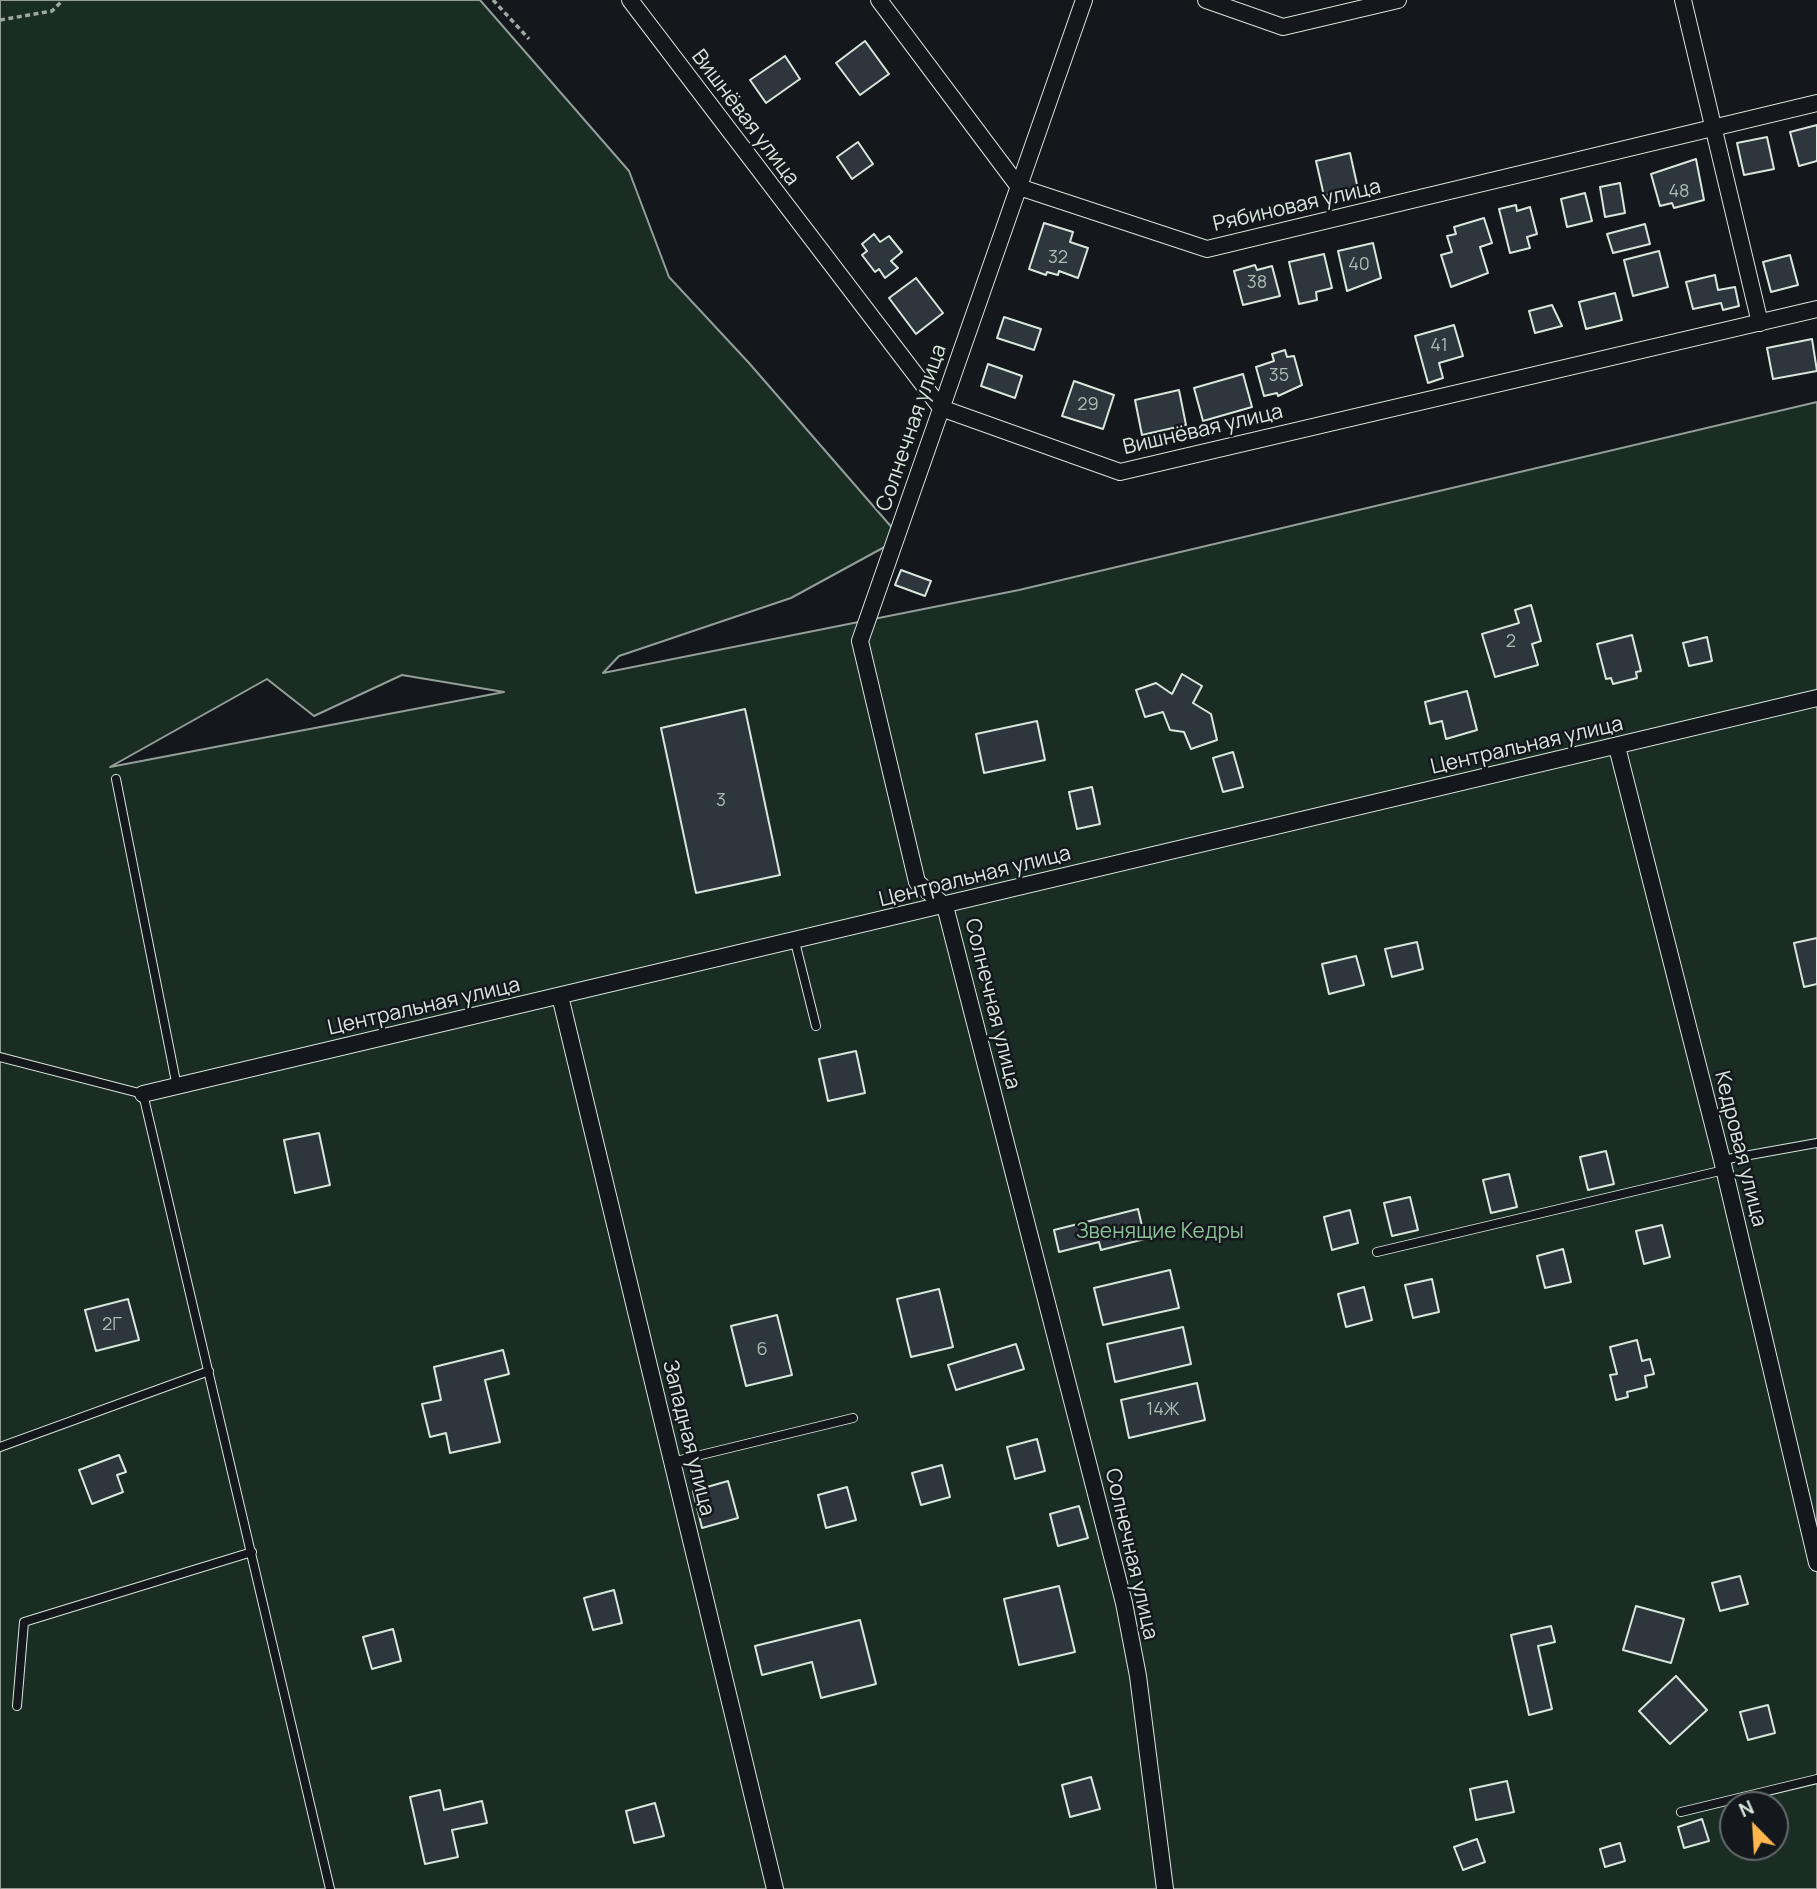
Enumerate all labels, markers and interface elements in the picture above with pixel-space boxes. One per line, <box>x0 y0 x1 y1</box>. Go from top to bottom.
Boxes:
street label: Вишнёвая улица <box>686 45 804 191</box>
street label: Рябиновая улица <box>1211 174 1383 238</box>
house number: 48 <box>1668 181 1690 203</box>
house number: 32 <box>1048 247 1068 269</box>
house number: 40 <box>1348 254 1370 276</box>
house number: 38 <box>1247 272 1267 294</box>
house number: 41 <box>1430 335 1448 357</box>
street label: Солнечная улица <box>872 341 952 515</box>
house number: 35 <box>1269 365 1289 387</box>
house number: 29 <box>1077 394 1099 416</box>
street label: Вишнёвая улица <box>1121 399 1285 461</box>
house number: 2 <box>1506 631 1516 653</box>
street label: Центральная улица <box>1428 712 1626 780</box>
house number: 3 <box>716 790 726 812</box>
street label: Центральная улица <box>877 841 1073 913</box>
street label: Солнечная улица <box>959 916 1025 1092</box>
street label: Центральная улица <box>325 973 523 1041</box>
street label: Кедровая улица <box>1708 1069 1772 1229</box>
park label: Звенящие Кедры <box>1076 1219 1244 1245</box>
house number: 2Г <box>102 1314 122 1336</box>
house number: 6 <box>756 1339 768 1361</box>
street label: Западная улица <box>656 1358 720 1518</box>
house number: 14Ж <box>1146 1399 1180 1421</box>
street label: Солнечная улица <box>1099 1466 1163 1642</box>
north arrow <box>1719 1791 1789 1861</box>
text: N <box>1735 1794 1758 1823</box>

